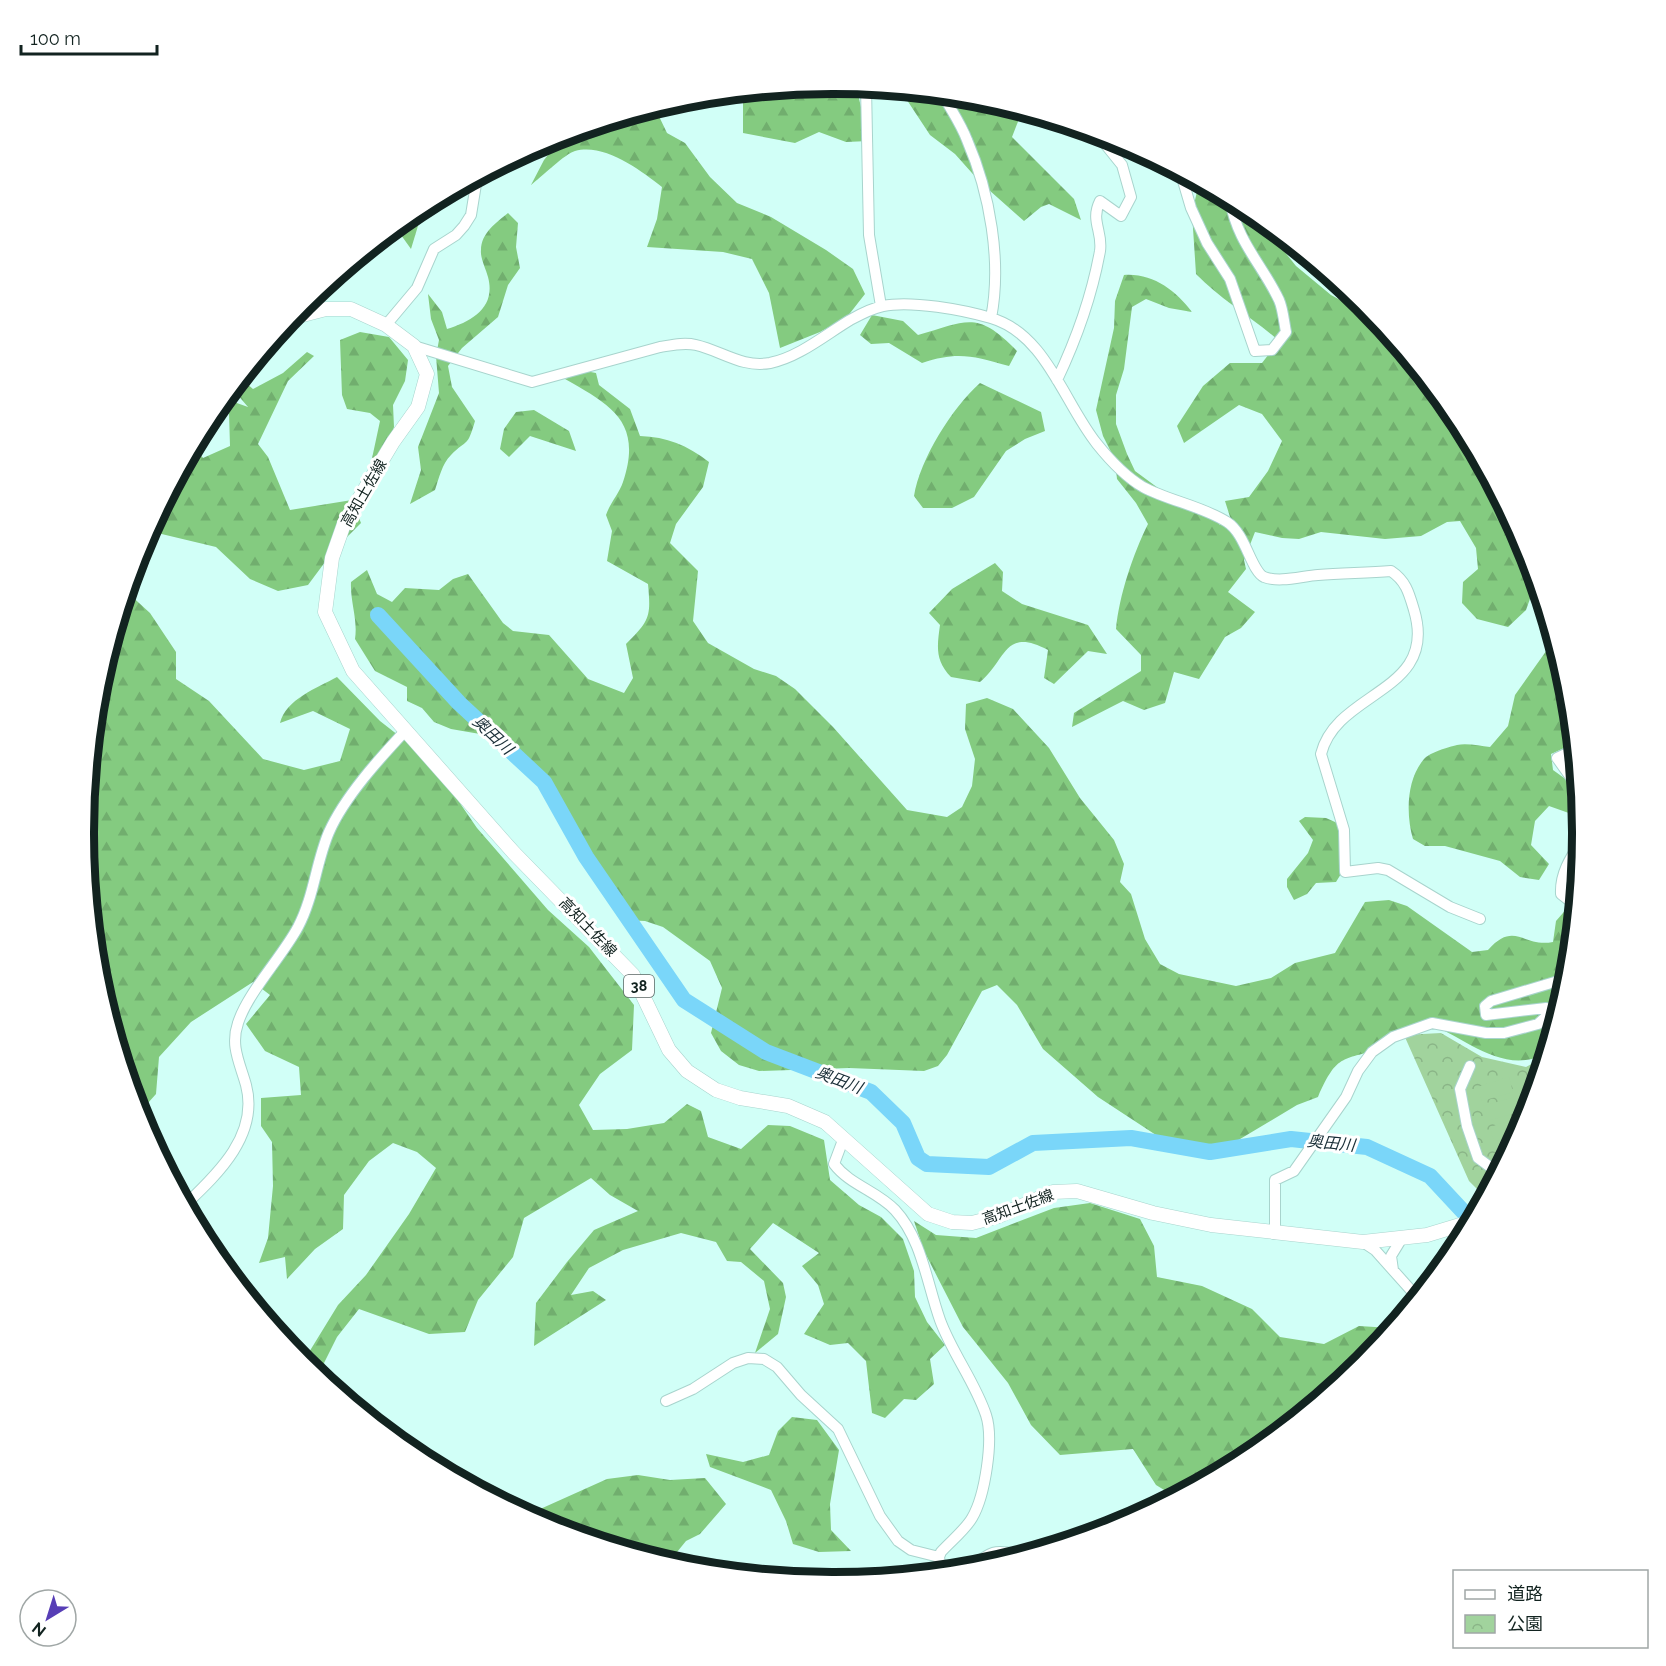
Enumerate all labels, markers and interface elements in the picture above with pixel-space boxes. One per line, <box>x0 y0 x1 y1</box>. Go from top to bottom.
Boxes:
scale bar <box>21 18 158 56</box>
text: 100 m <box>30 28 81 49</box>
street label: 高知土佐線 <box>337 456 391 530</box>
water label: 奥田川 <box>469 712 518 760</box>
street label: 高知土佐線 <box>555 894 621 960</box>
road number: 38 <box>624 975 654 997</box>
water label: 奥田川 <box>813 1063 867 1098</box>
water label: 奥田川 <box>1306 1131 1358 1155</box>
street label: 高知土佐線 <box>980 1186 1056 1228</box>
legend <box>1453 1570 1648 1648</box>
text: 道路 <box>1507 1583 1543 1604</box>
north arrow <box>18 1588 78 1648</box>
text: 公園 <box>1507 1613 1543 1634</box>
text: N <box>28 1618 50 1641</box>

